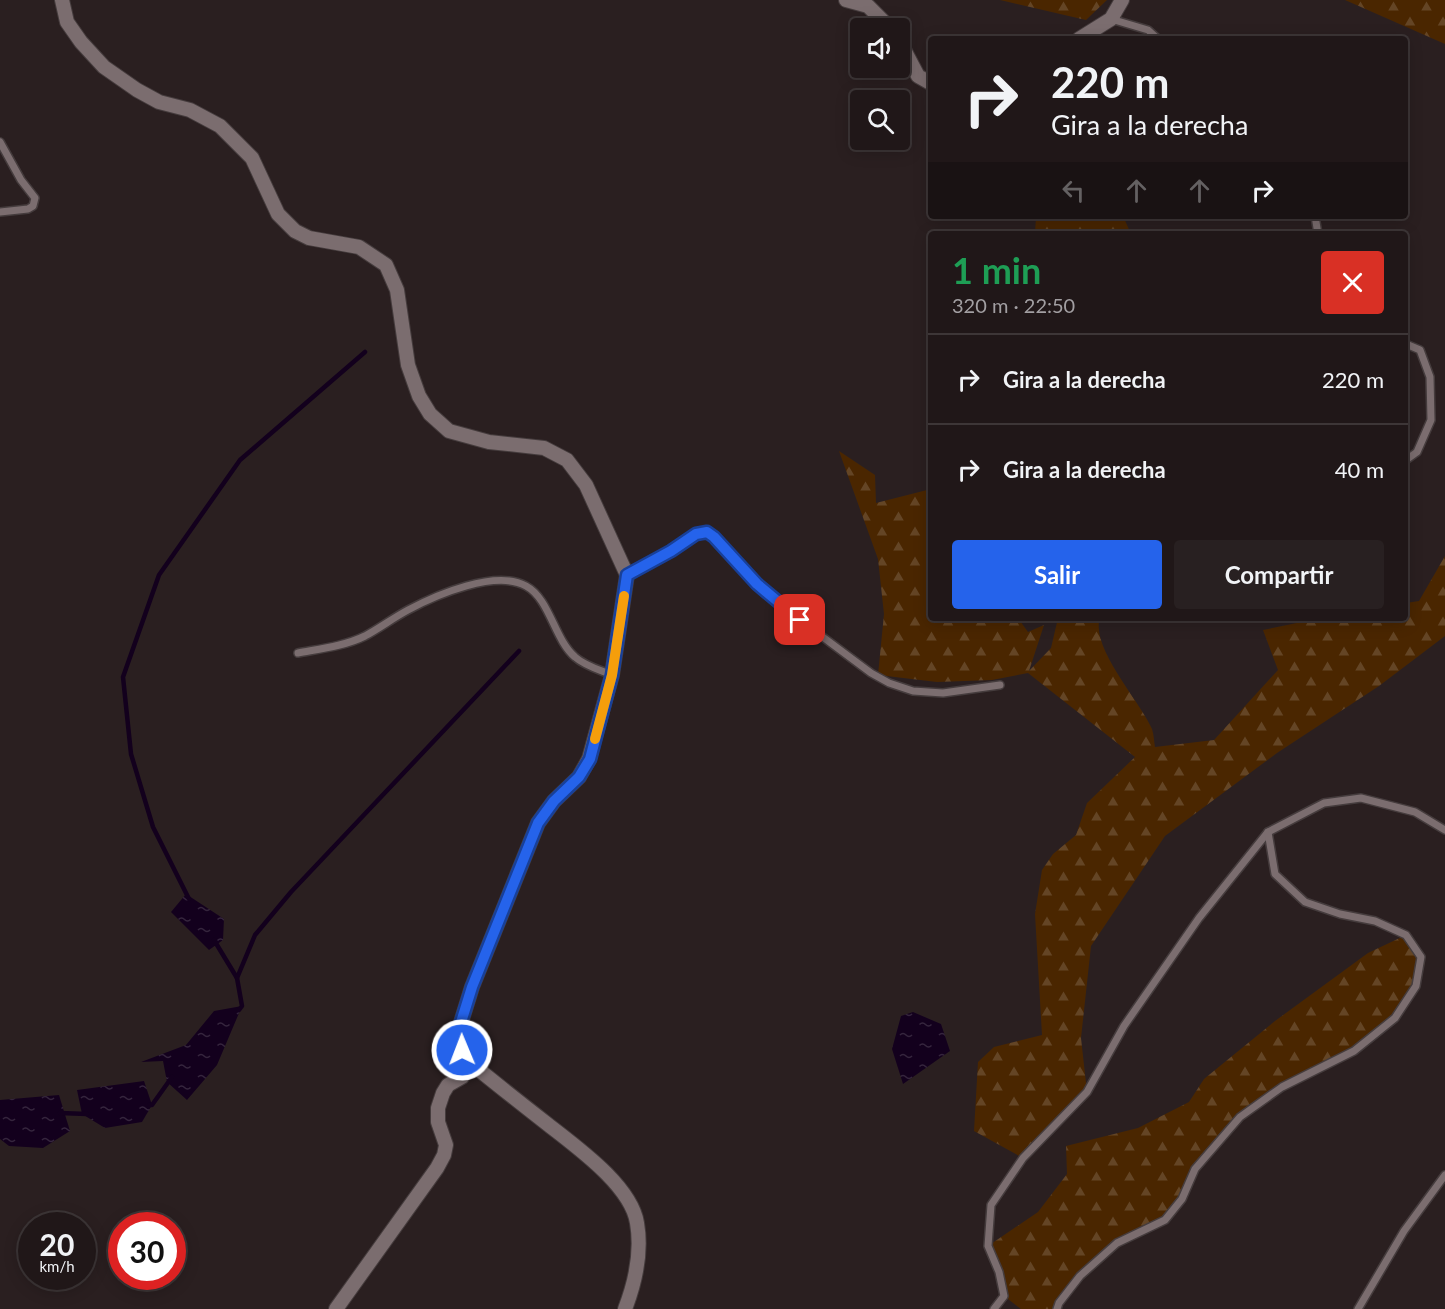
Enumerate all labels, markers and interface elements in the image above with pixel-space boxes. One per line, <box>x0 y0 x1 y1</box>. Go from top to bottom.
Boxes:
map controls <box>850 18 910 150</box>
button: sound <box>850 18 910 78</box>
text: 220 m <box>1051 57 1169 107</box>
icon: right <box>952 60 1030 138</box>
button: search <box>850 90 910 150</box>
text: Gira a la derecha <box>1051 108 1248 141</box>
icon: left <box>1057 174 1090 207</box>
icon: ahead <box>1120 174 1153 207</box>
icon: ahead <box>1183 174 1216 207</box>
icon: right <box>1246 174 1279 207</box>
text: 1 min <box>952 248 1041 292</box>
button: close <box>1321 251 1384 314</box>
text: 320 m · 22:50 <box>952 293 1075 317</box>
icon: right <box>952 363 985 396</box>
text: Gira a la derecha <box>1003 366 1166 393</box>
text: 220 m <box>1322 366 1384 393</box>
icon: right <box>952 453 985 486</box>
text: Gira a la derecha <box>1003 456 1166 483</box>
text: 40 m <box>1335 456 1384 483</box>
button: Salir <box>952 540 1162 609</box>
button: Compartir <box>1174 540 1384 609</box>
pin <box>774 594 825 645</box>
icon: arrive <box>783 603 816 636</box>
position arrow <box>430 1018 494 1082</box>
speed limit sign: 30 <box>108 1212 186 1290</box>
text: 20 <box>40 1226 74 1262</box>
text: km/h <box>39 1257 75 1275</box>

